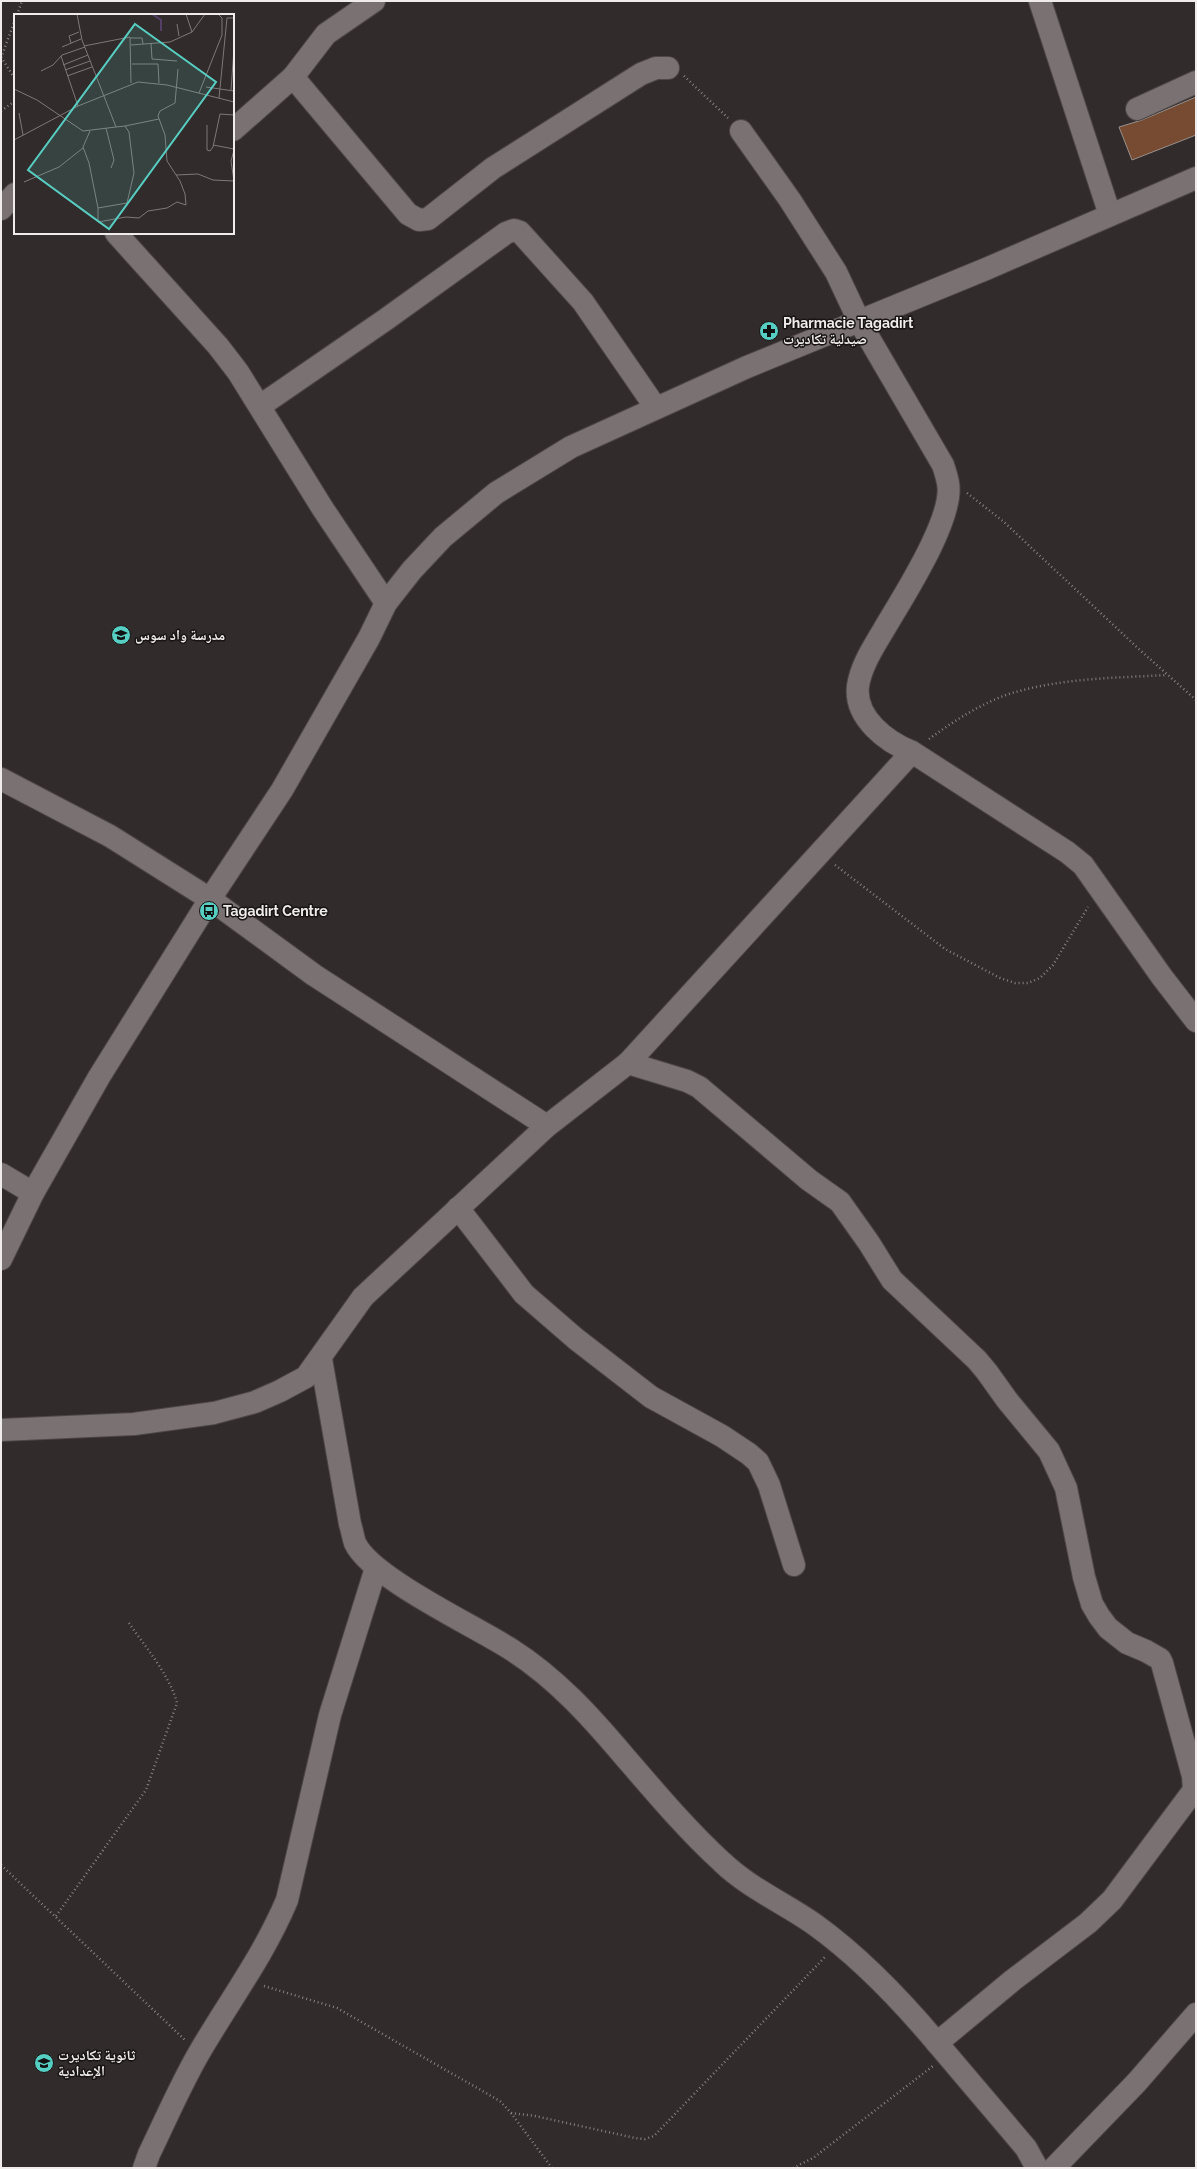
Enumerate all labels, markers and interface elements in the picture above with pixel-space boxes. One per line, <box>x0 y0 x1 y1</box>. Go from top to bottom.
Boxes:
inset map <box>14 14 234 234</box>
place label: Pharmacie Tagadirt صيدلية تكاديرت <box>783 315 914 347</box>
pharmacy icon: Pharmacie Tagadirt صيدلية تكاديرت <box>758 320 780 342</box>
school or university icon: مدرسة واد سوس <box>110 624 132 646</box>
place label: مدرسة واد سوس <box>135 627 225 644</box>
bus stop icon: Tagadirt Centre <box>198 900 220 922</box>
place label: Tagadirt Centre <box>223 903 328 919</box>
place label: ثانوية تكاديرت الإعدادية <box>58 2047 136 2079</box>
school or university icon: ثانوية تكاديرت الإعدادية <box>33 2052 55 2074</box>

